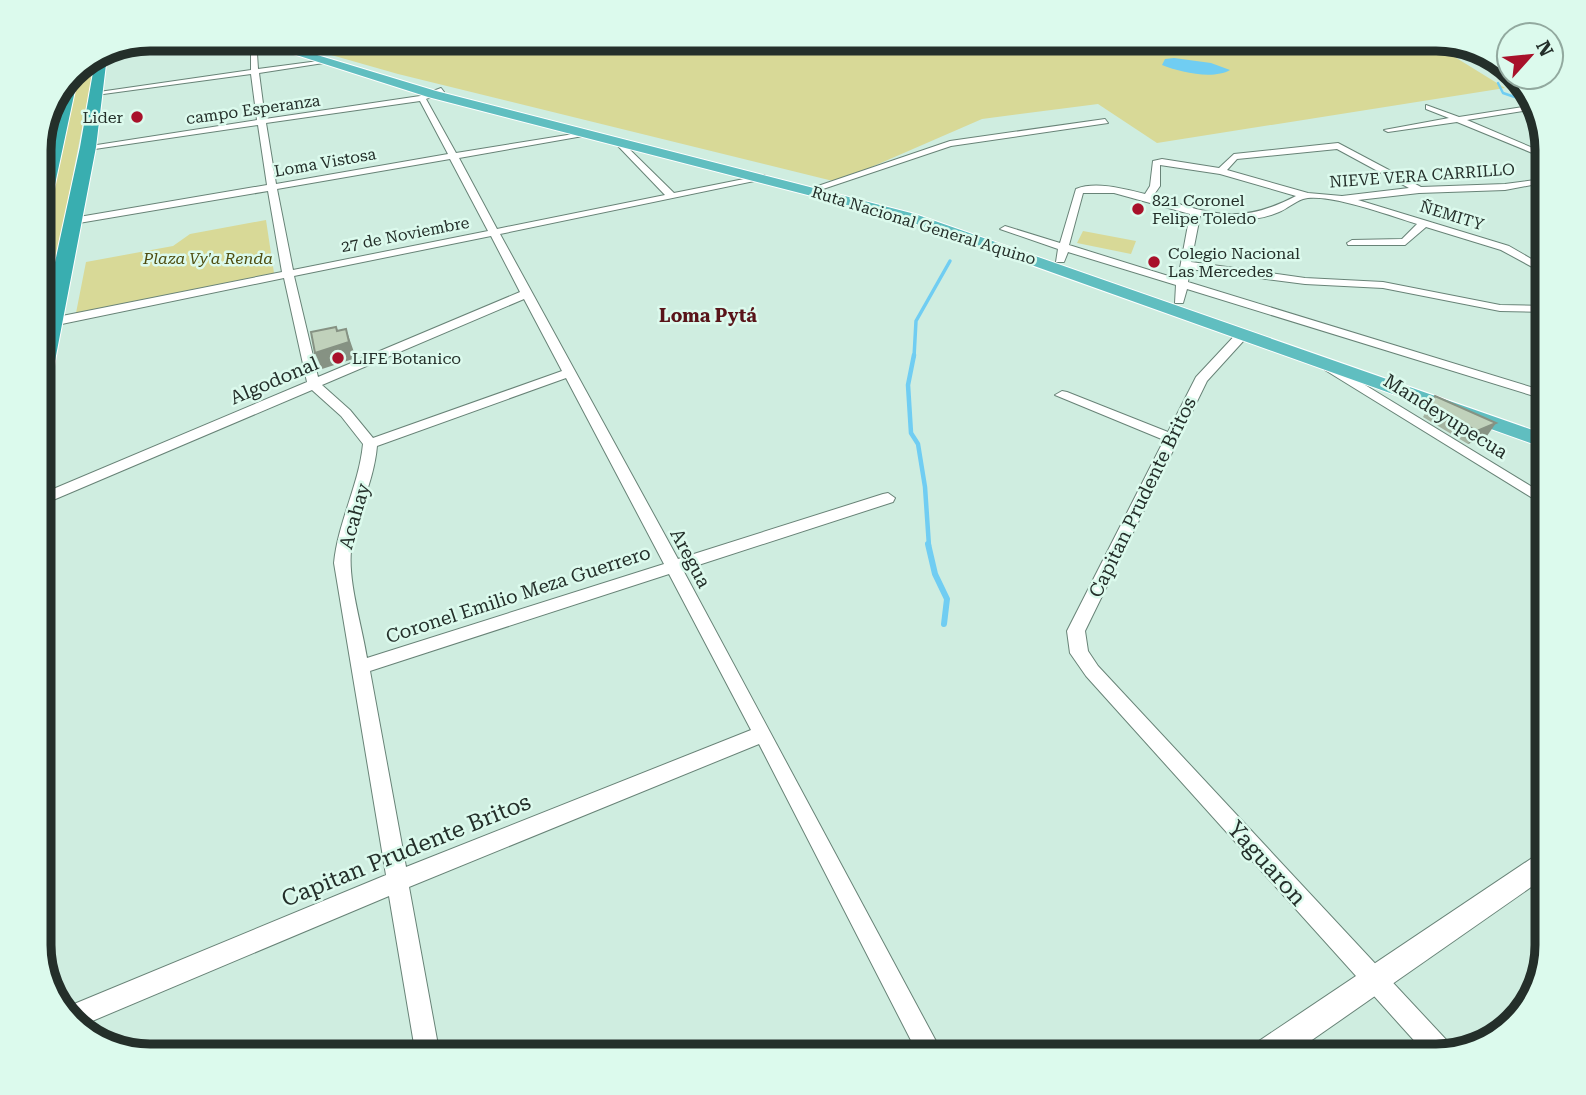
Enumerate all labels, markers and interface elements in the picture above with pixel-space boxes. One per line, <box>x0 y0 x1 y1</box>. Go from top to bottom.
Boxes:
north arrow <box>1495 21 1565 91</box>
text: N <box>1531 37 1558 61</box>
street label: campo Esperanza <box>185 91 322 128</box>
place label: Lider <box>82 108 123 127</box>
marker: Lider <box>129 109 145 125</box>
street label: Loma Vistosa <box>273 144 378 181</box>
street label: NIEVE VERA CARRILLO <box>1329 160 1515 191</box>
street label: Ruta Nacional General Aquino <box>809 182 1039 269</box>
place label: 821 Coronel Felipe Toledo <box>1152 191 1256 228</box>
street label: ÑEMITY <box>1417 197 1486 234</box>
marker: 821 Coronel Felipe Toledo <box>1130 201 1146 217</box>
street label: 27 de Noviembre <box>339 213 471 256</box>
place label: Colegio Nacional Las Mercedes <box>1168 244 1300 281</box>
park label: Plaza Vy'a Renda <box>142 249 273 268</box>
marker: Colegio Nacional Las Mercedes <box>1146 254 1162 270</box>
district label: Loma Pytá <box>659 305 757 326</box>
place label: LIFE Botanico <box>352 349 461 368</box>
marker: LIFE Botanico <box>330 350 346 366</box>
street label: Algodonal <box>227 352 322 409</box>
street label: Mandeyupecua <box>1379 369 1513 464</box>
street label: Capitan Prudente Britos <box>1084 393 1201 601</box>
street label: Acahay <box>334 480 375 552</box>
street label: Aregua <box>665 524 716 593</box>
street label: Coronel Emilio Meza Guerrero <box>383 541 653 648</box>
street label: Capitan Prudente Britos <box>278 788 535 913</box>
street label: Yaguaron <box>1222 815 1312 911</box>

